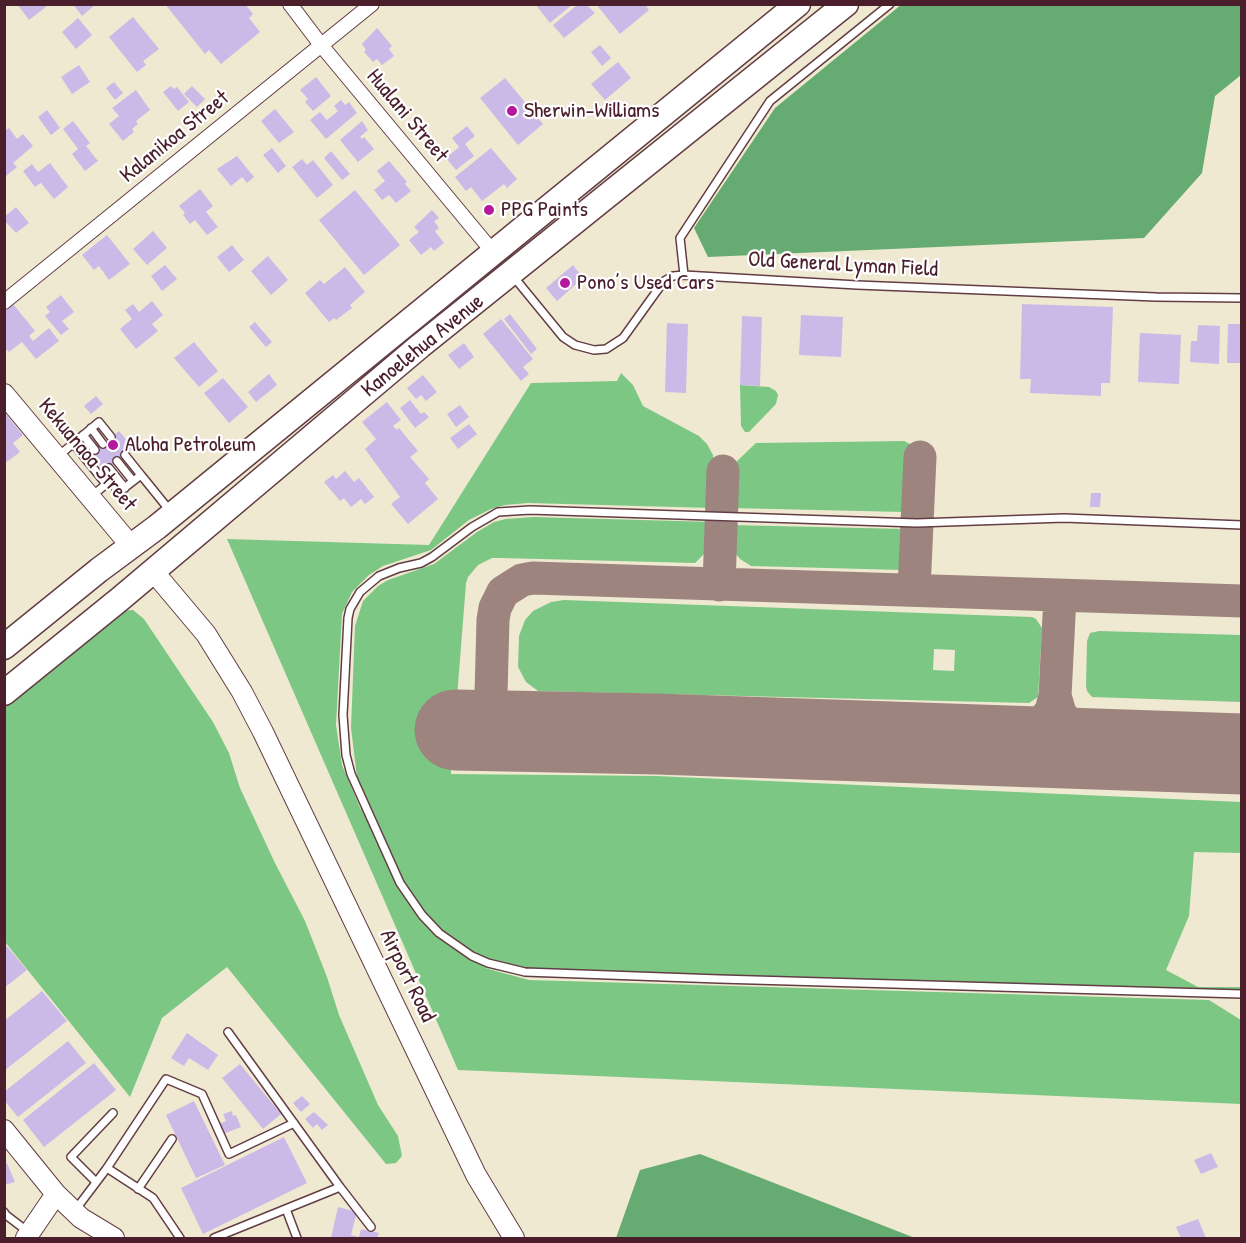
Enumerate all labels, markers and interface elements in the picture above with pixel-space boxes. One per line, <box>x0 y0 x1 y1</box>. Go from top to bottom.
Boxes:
street label: Hualani Street <box>360 64 454 168</box>
street label: Kalanikoa Street <box>115 85 235 189</box>
place label: Sherwin-Williams <box>524 98 659 124</box>
marker: Sherwin-Williams <box>505 104 519 118</box>
place label: PPG Paints <box>501 197 588 223</box>
marker: PPG Paints <box>482 203 496 217</box>
street label: Old General Lyman Field <box>747 247 939 283</box>
place label: Pono’s Used Cars <box>577 270 714 296</box>
marker: Pono’s Used Cars <box>558 276 572 290</box>
street label: Kanoelehua Avenue <box>356 289 490 403</box>
street label: Kekuanaoa Street <box>32 393 142 517</box>
place label: Aloha Petroleum <box>125 432 256 458</box>
marker: Aloha Petroleum <box>106 438 120 452</box>
street label: Airport Road <box>373 925 441 1027</box>

